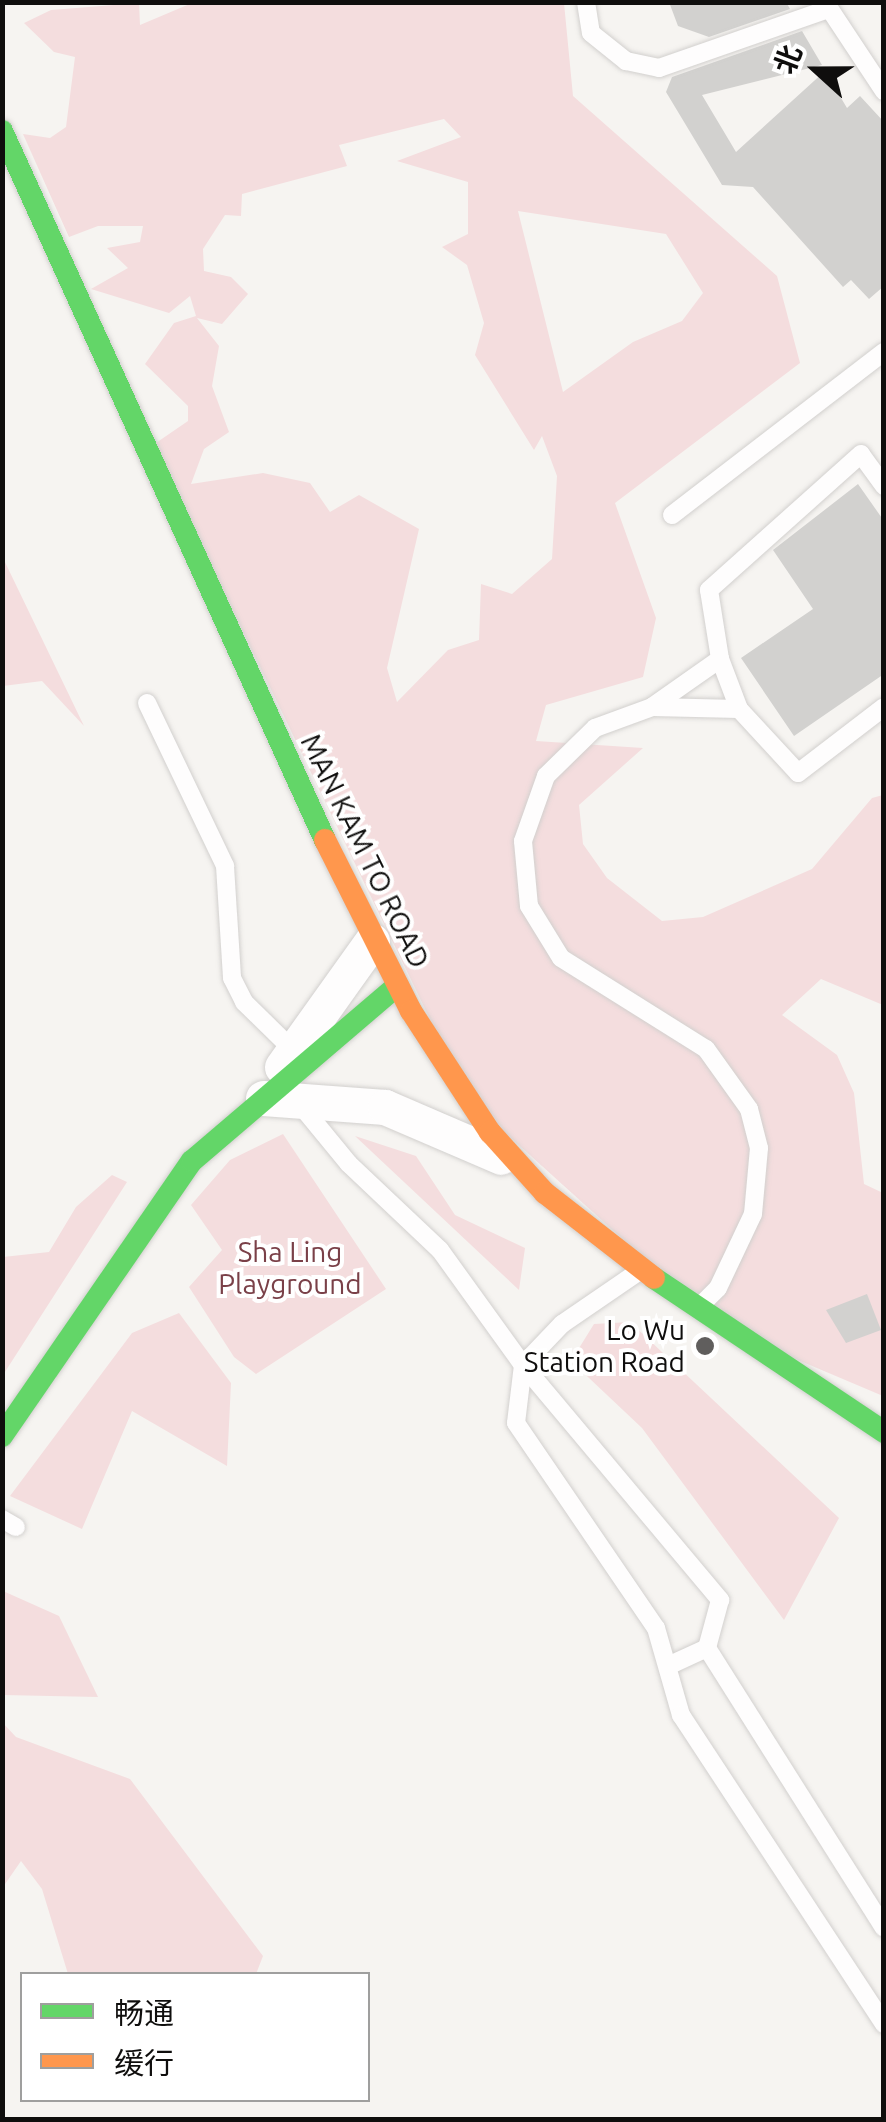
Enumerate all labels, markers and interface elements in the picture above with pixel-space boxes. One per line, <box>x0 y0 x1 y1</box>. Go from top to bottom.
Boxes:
north arrow <box>766 20 866 120</box>
text: 北 <box>768 40 807 78</box>
street label: MAN KAM TO ROAD <box>294 729 436 973</box>
park label: Sha Ling Playground <box>218 1235 362 1301</box>
place label: Lo Wu Station Road <box>524 1313 685 1379</box>
marker: Lo Wu Station Road <box>694 1335 716 1357</box>
legend <box>20 1972 370 2102</box>
text: 畅通 <box>114 1996 174 2030</box>
text: 缓行 <box>114 2046 174 2080</box>

